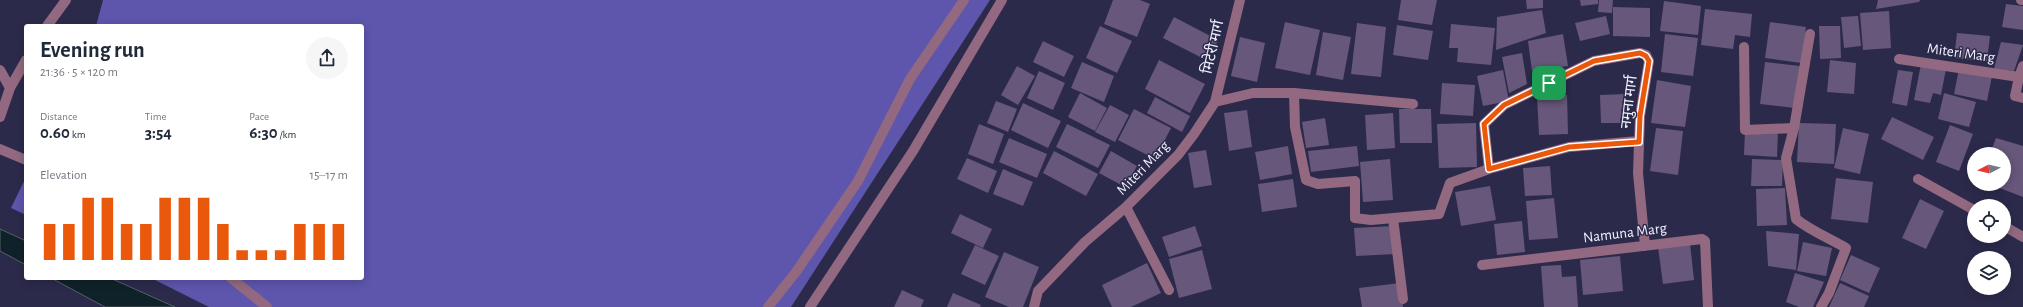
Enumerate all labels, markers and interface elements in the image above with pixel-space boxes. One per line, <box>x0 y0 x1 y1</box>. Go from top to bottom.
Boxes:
street label: मिटेरी मार्ग <box>1198 17 1227 75</box>
button: share <box>306 37 348 79</box>
text: Evening run <box>40 39 145 61</box>
street label: Miteri Marg <box>1926 41 1997 65</box>
text: 21:36 · 5 × 120 m <box>40 66 118 79</box>
pin <box>1532 66 1566 100</box>
icon: arrive <box>1538 72 1560 94</box>
street label: नमुना मार्ग <box>1616 73 1642 130</box>
text: Distance <box>40 111 77 122</box>
text: Time <box>145 111 167 122</box>
text: Pace <box>249 111 269 122</box>
text: 0.60 <box>40 124 70 141</box>
text: 3:54 <box>145 124 172 141</box>
text: 6:30 <box>249 124 278 141</box>
text: km <box>70 129 85 140</box>
text: /km <box>278 129 296 140</box>
street label: Miteri Marg <box>1114 138 1173 198</box>
north arrow <box>1967 147 2011 191</box>
map controls <box>1967 147 2011 295</box>
text: Elevation <box>40 169 87 182</box>
text: 15–17 m <box>309 169 348 182</box>
button: locate <box>1967 199 2011 243</box>
street label: Namuna Marg <box>1582 220 1668 246</box>
button: layers <box>1967 251 2011 295</box>

